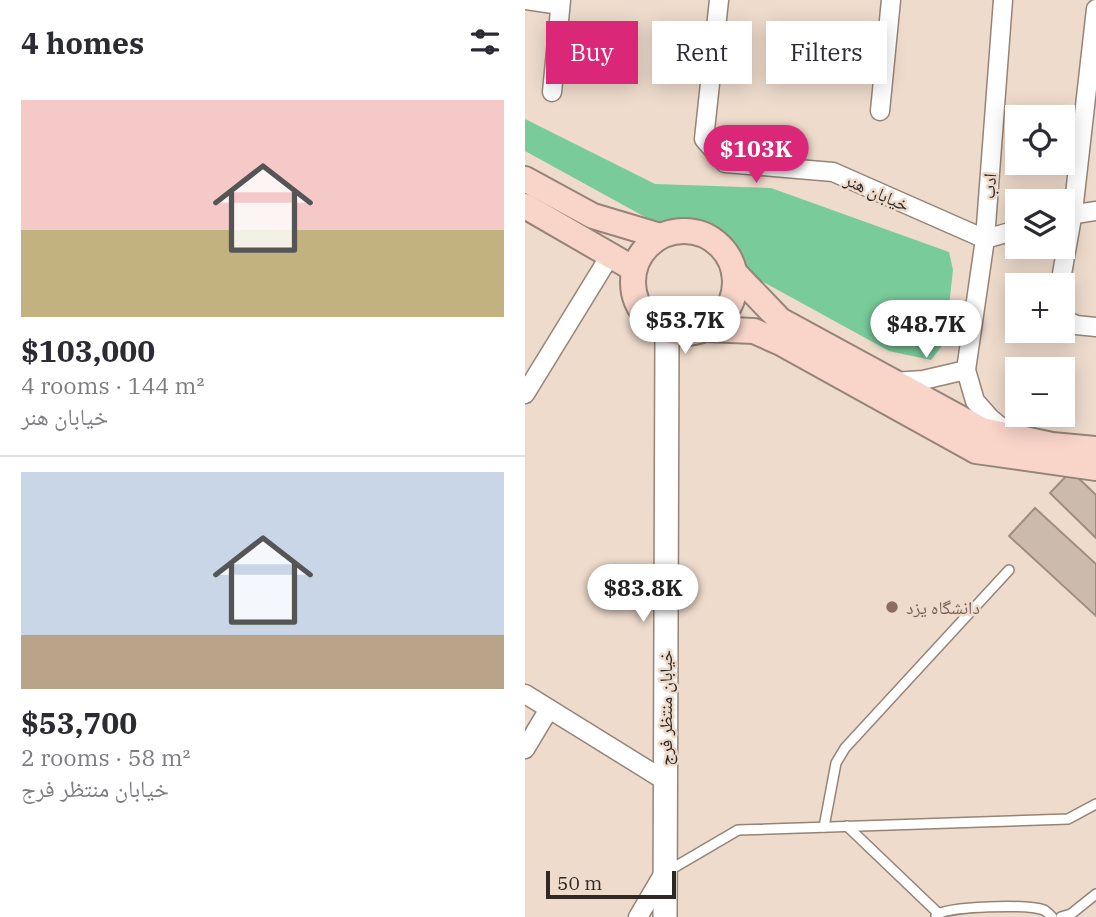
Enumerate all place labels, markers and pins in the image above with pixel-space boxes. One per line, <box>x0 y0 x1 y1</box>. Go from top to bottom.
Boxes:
pin: $103K <box>707 125 805 185</box>
pin: $53.7K <box>628 296 742 356</box>
pin: $48.7K <box>869 300 983 360</box>
pin: $83.8K <box>586 564 700 624</box>
place label: دانشگاه یزد <box>906 596 980 619</box>
marker: دانشگاه یزد <box>884 599 900 615</box>

